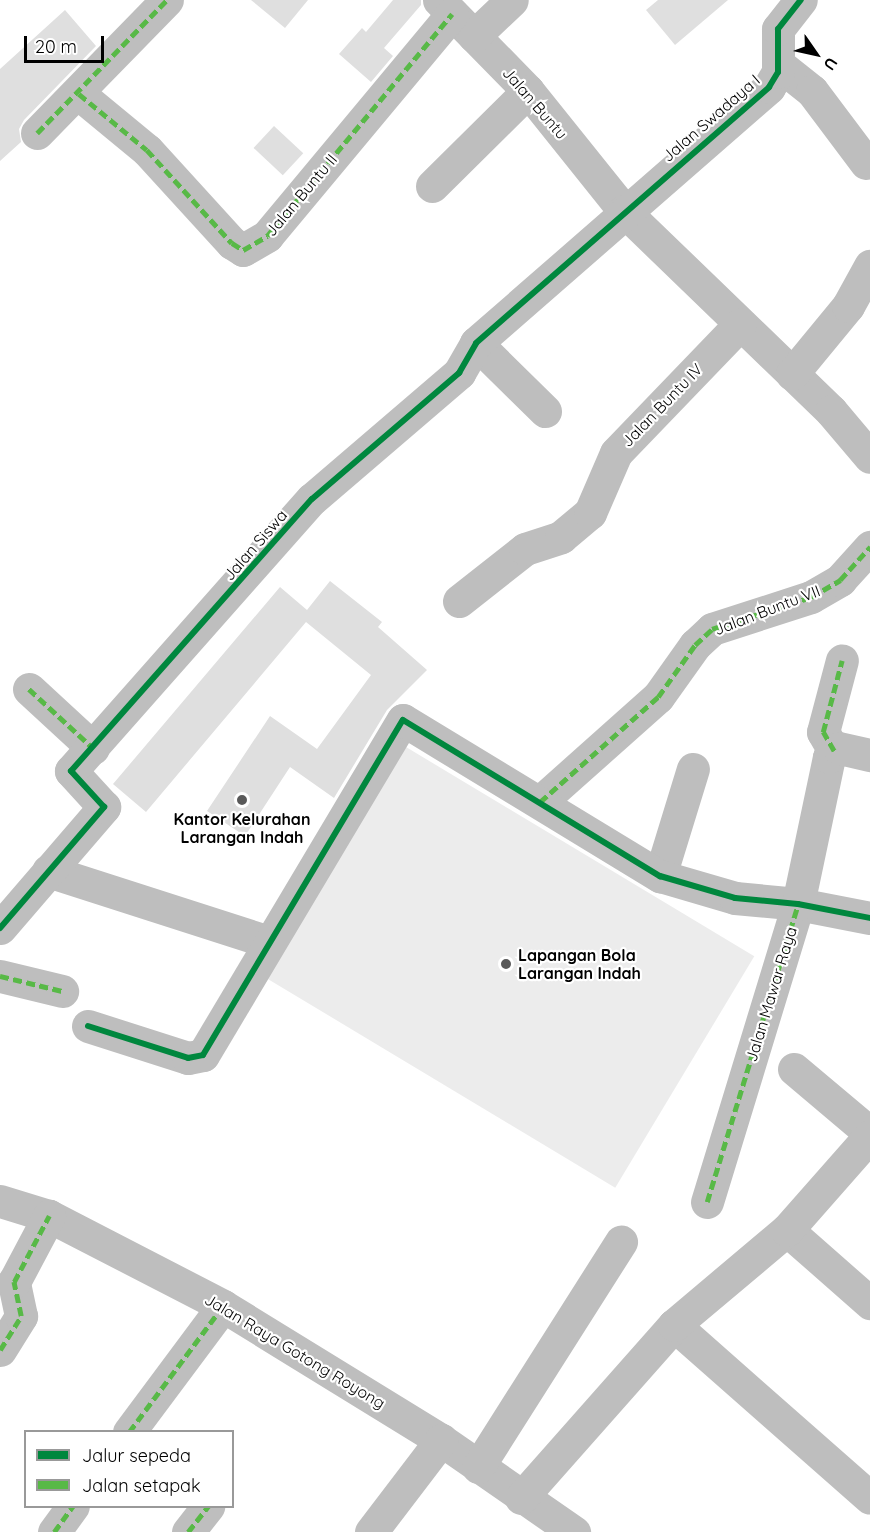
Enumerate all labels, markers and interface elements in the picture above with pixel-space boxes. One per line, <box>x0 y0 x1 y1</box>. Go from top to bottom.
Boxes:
scale bar <box>27 24 106 62</box>
north arrow <box>786 24 846 84</box>
text: 20 m <box>35 35 77 58</box>
text: U <box>819 54 842 74</box>
street label: Jalan Buntu <box>499 63 571 143</box>
street label: Jalan Swadaya I <box>658 70 764 166</box>
street label: Jalan Buntu II <box>261 150 341 240</box>
street label: Jalan Buntu IV <box>618 359 706 451</box>
street label: Jalan Siswa <box>219 506 291 584</box>
street label: Jalan Buntu VII <box>711 581 823 639</box>
marker: Kantor Kelurahan Larangan Indah <box>235 793 249 807</box>
place label: Kantor Kelurahan Larangan Indah <box>174 809 310 847</box>
street label: Jalan Mawar Raya <box>741 924 801 1064</box>
place label: Lapangan Bola Larangan Indah <box>518 945 641 983</box>
marker: Lapangan Bola Larangan Indah <box>499 957 513 971</box>
street label: Jalan Raya Gotong Royong <box>201 1289 389 1413</box>
legend <box>24 1430 234 1508</box>
text: Jalur sepeda <box>82 1444 191 1467</box>
text: Jalan setapak <box>82 1474 201 1497</box>

